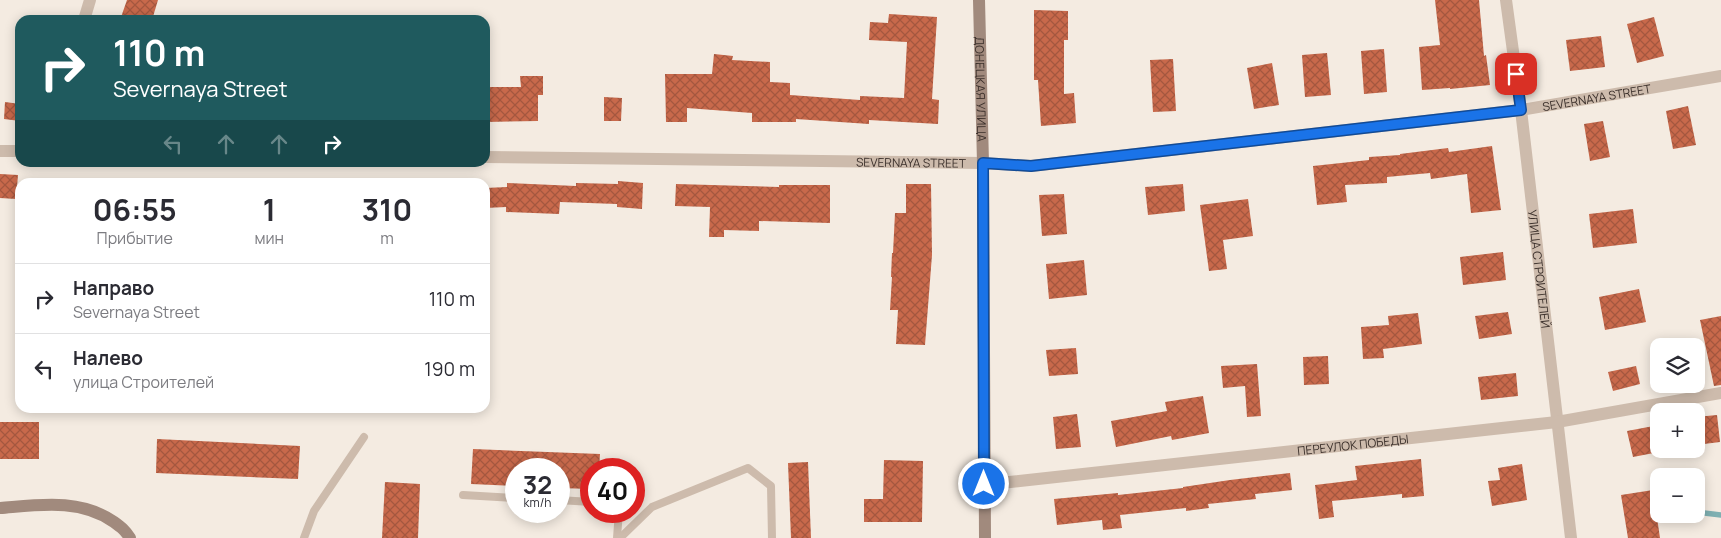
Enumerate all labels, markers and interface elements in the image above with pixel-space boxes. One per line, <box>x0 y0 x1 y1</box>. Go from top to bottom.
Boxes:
text: 110 m <box>113 29 205 77</box>
icon: right <box>30 35 95 100</box>
street label: ДОНЕЦКАЯ УЛИЦА <box>971 36 991 142</box>
pin <box>1495 53 1537 95</box>
icon: arrive <box>1502 60 1530 88</box>
text: Severnaya Street <box>113 74 288 104</box>
street label: SEVERNAYA STREET <box>1541 79 1653 115</box>
icon: left <box>159 130 187 158</box>
icon: ahead <box>212 130 240 158</box>
icon: ahead <box>265 130 293 158</box>
icon: right <box>318 130 346 158</box>
street label: SEVERNAYA STREET <box>856 153 967 171</box>
text: 06:55 <box>93 189 177 230</box>
text: 1 <box>263 189 276 230</box>
text: 310 <box>362 189 412 230</box>
street label: УЛИЦА СТРОИТЕЛЕЙ <box>1524 209 1555 329</box>
text: Прибытие <box>97 227 173 249</box>
text: мин <box>254 227 284 249</box>
text: m <box>380 227 394 249</box>
text: Направо <box>73 275 154 301</box>
icon: right <box>30 285 58 313</box>
text: 110 m <box>429 286 475 312</box>
text: Severnaya Street <box>73 301 200 323</box>
map controls <box>1650 338 1705 523</box>
button: layers <box>1650 338 1705 393</box>
text: Налево <box>73 345 143 371</box>
icon: left <box>30 355 58 383</box>
text: 190 m <box>424 356 475 382</box>
text: улица Строителей <box>73 371 214 393</box>
button: + <box>1650 403 1705 458</box>
street label: ПЕРЕУЛОК ПОБЕДЫ <box>1296 430 1409 459</box>
position arrow <box>957 457 1009 509</box>
speed limit sign: 40 <box>580 458 645 523</box>
text: 32 <box>523 467 552 502</box>
button: − <box>1650 468 1705 523</box>
text: km/h <box>524 494 551 511</box>

